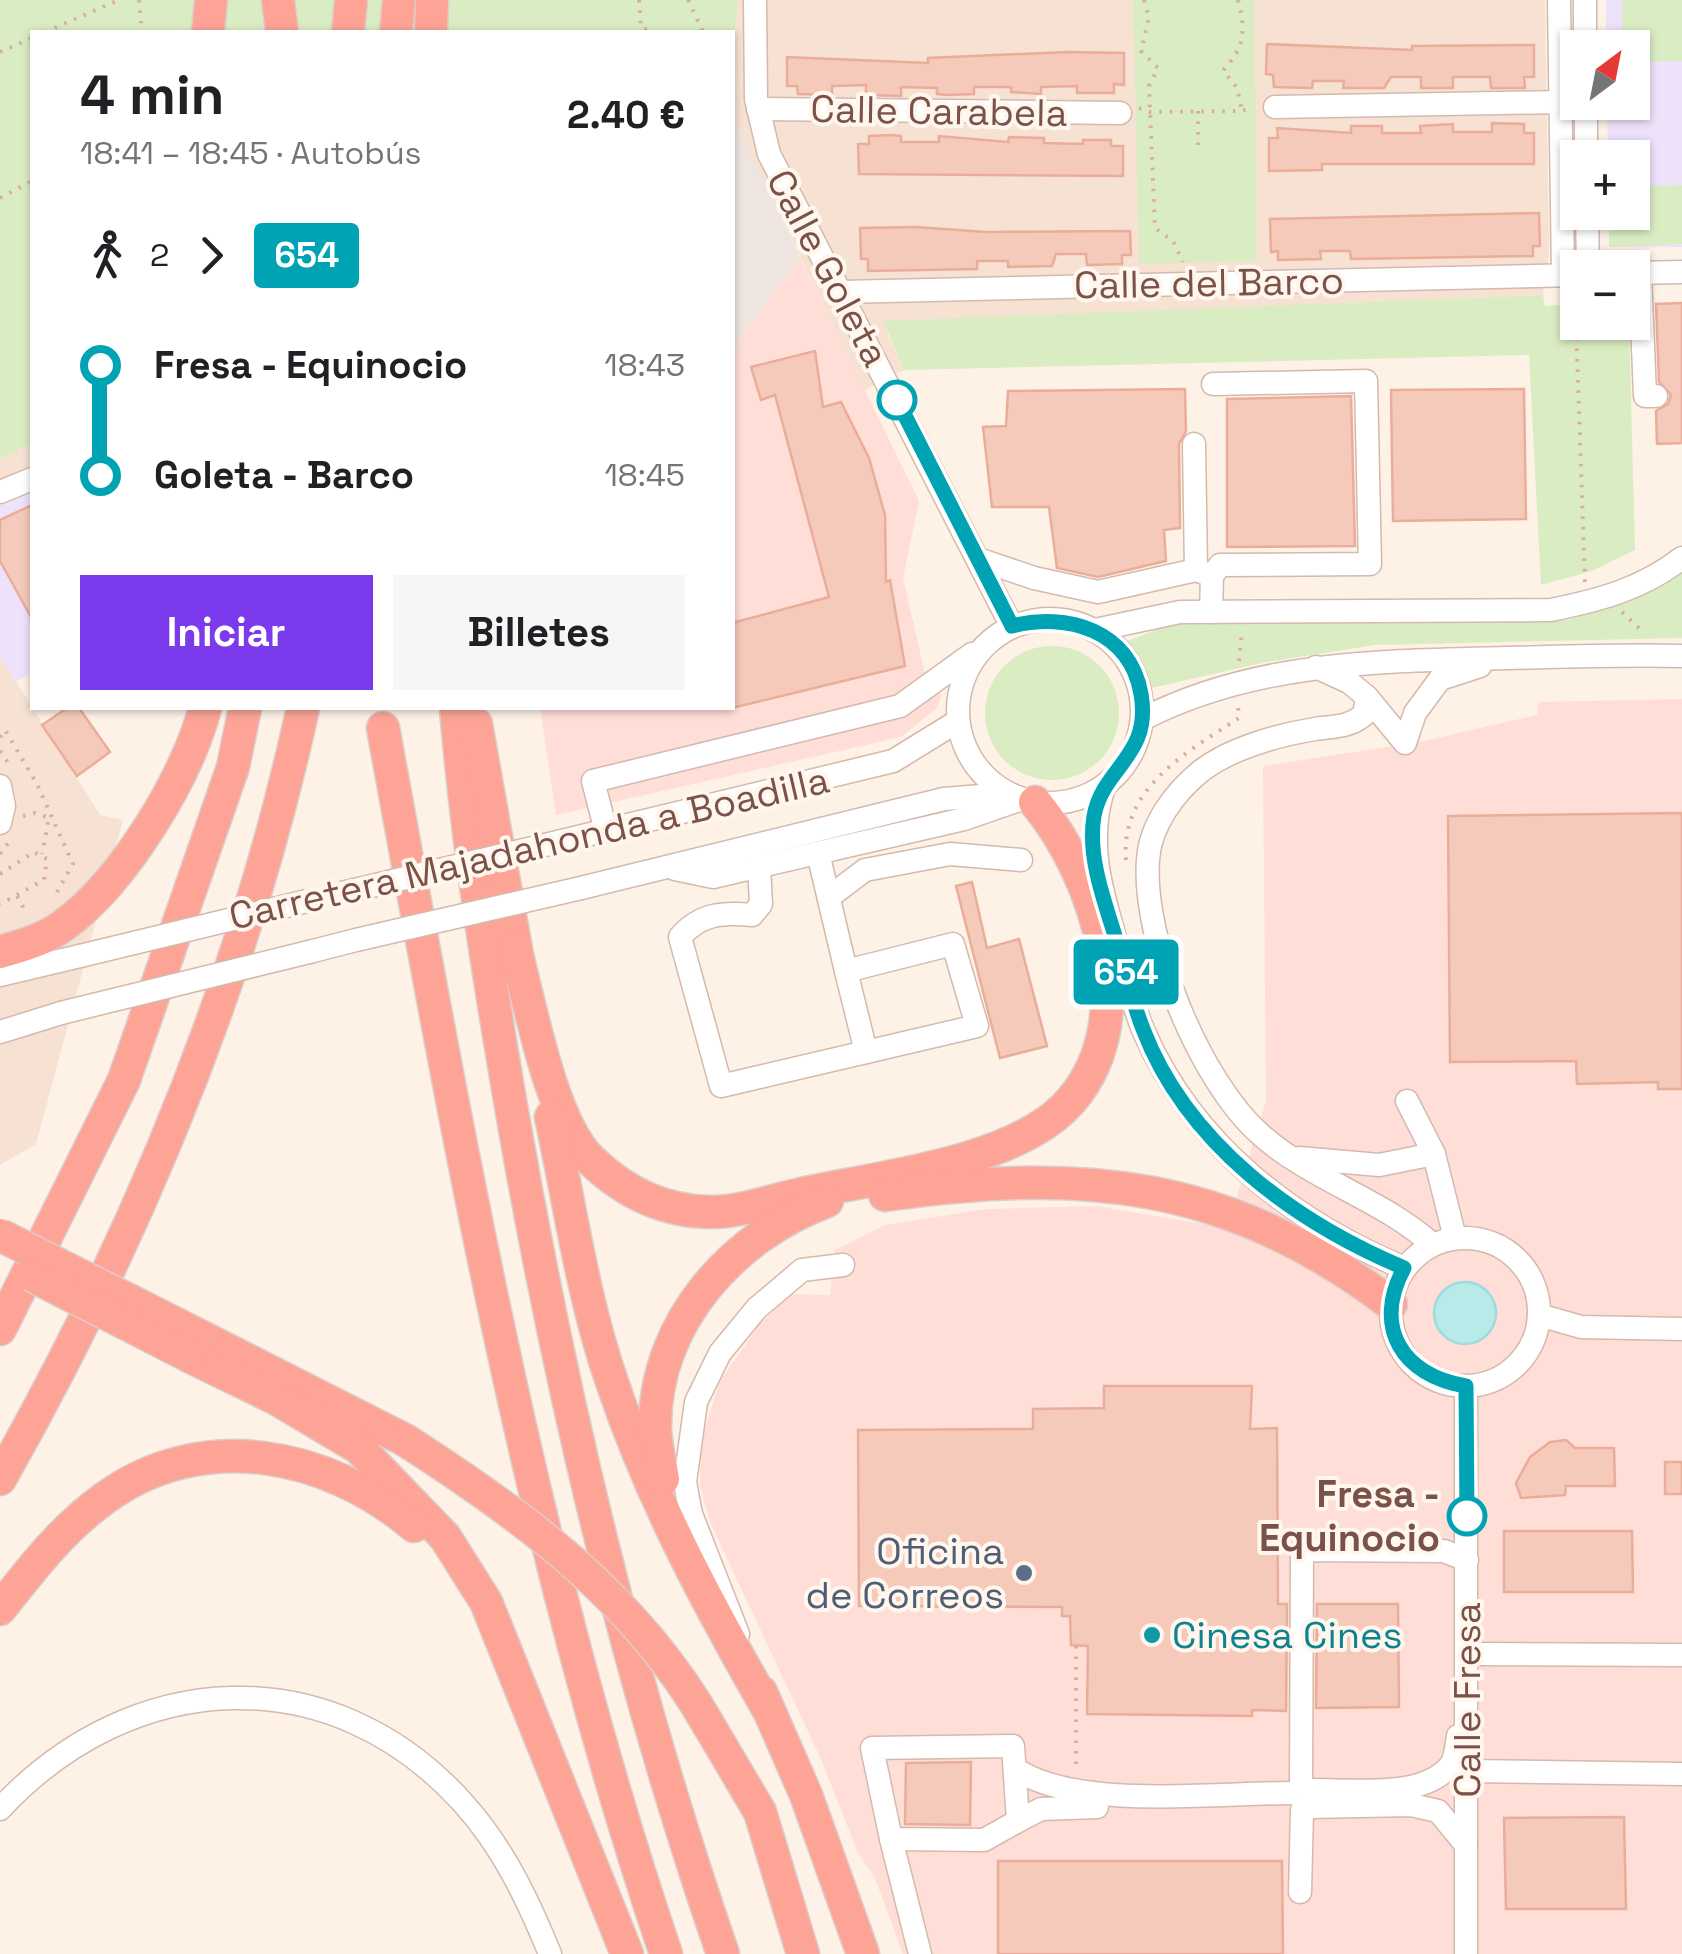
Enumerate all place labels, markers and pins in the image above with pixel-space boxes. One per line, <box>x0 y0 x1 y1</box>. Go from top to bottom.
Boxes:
unlabelled marker <box>878 381 916 419</box>
place label: Fresa - Equinocio <box>1259 1470 1440 1562</box>
marker: Fresa - Equinocio <box>1448 1497 1486 1535</box>
place label: Oficina de Correos <box>805 1527 1004 1619</box>
marker: Oficina de Correos <box>1013 1562 1035 1584</box>
place label: Cinesa Cines <box>1172 1611 1403 1659</box>
marker: Cinesa Cines <box>1141 1624 1163 1646</box>

